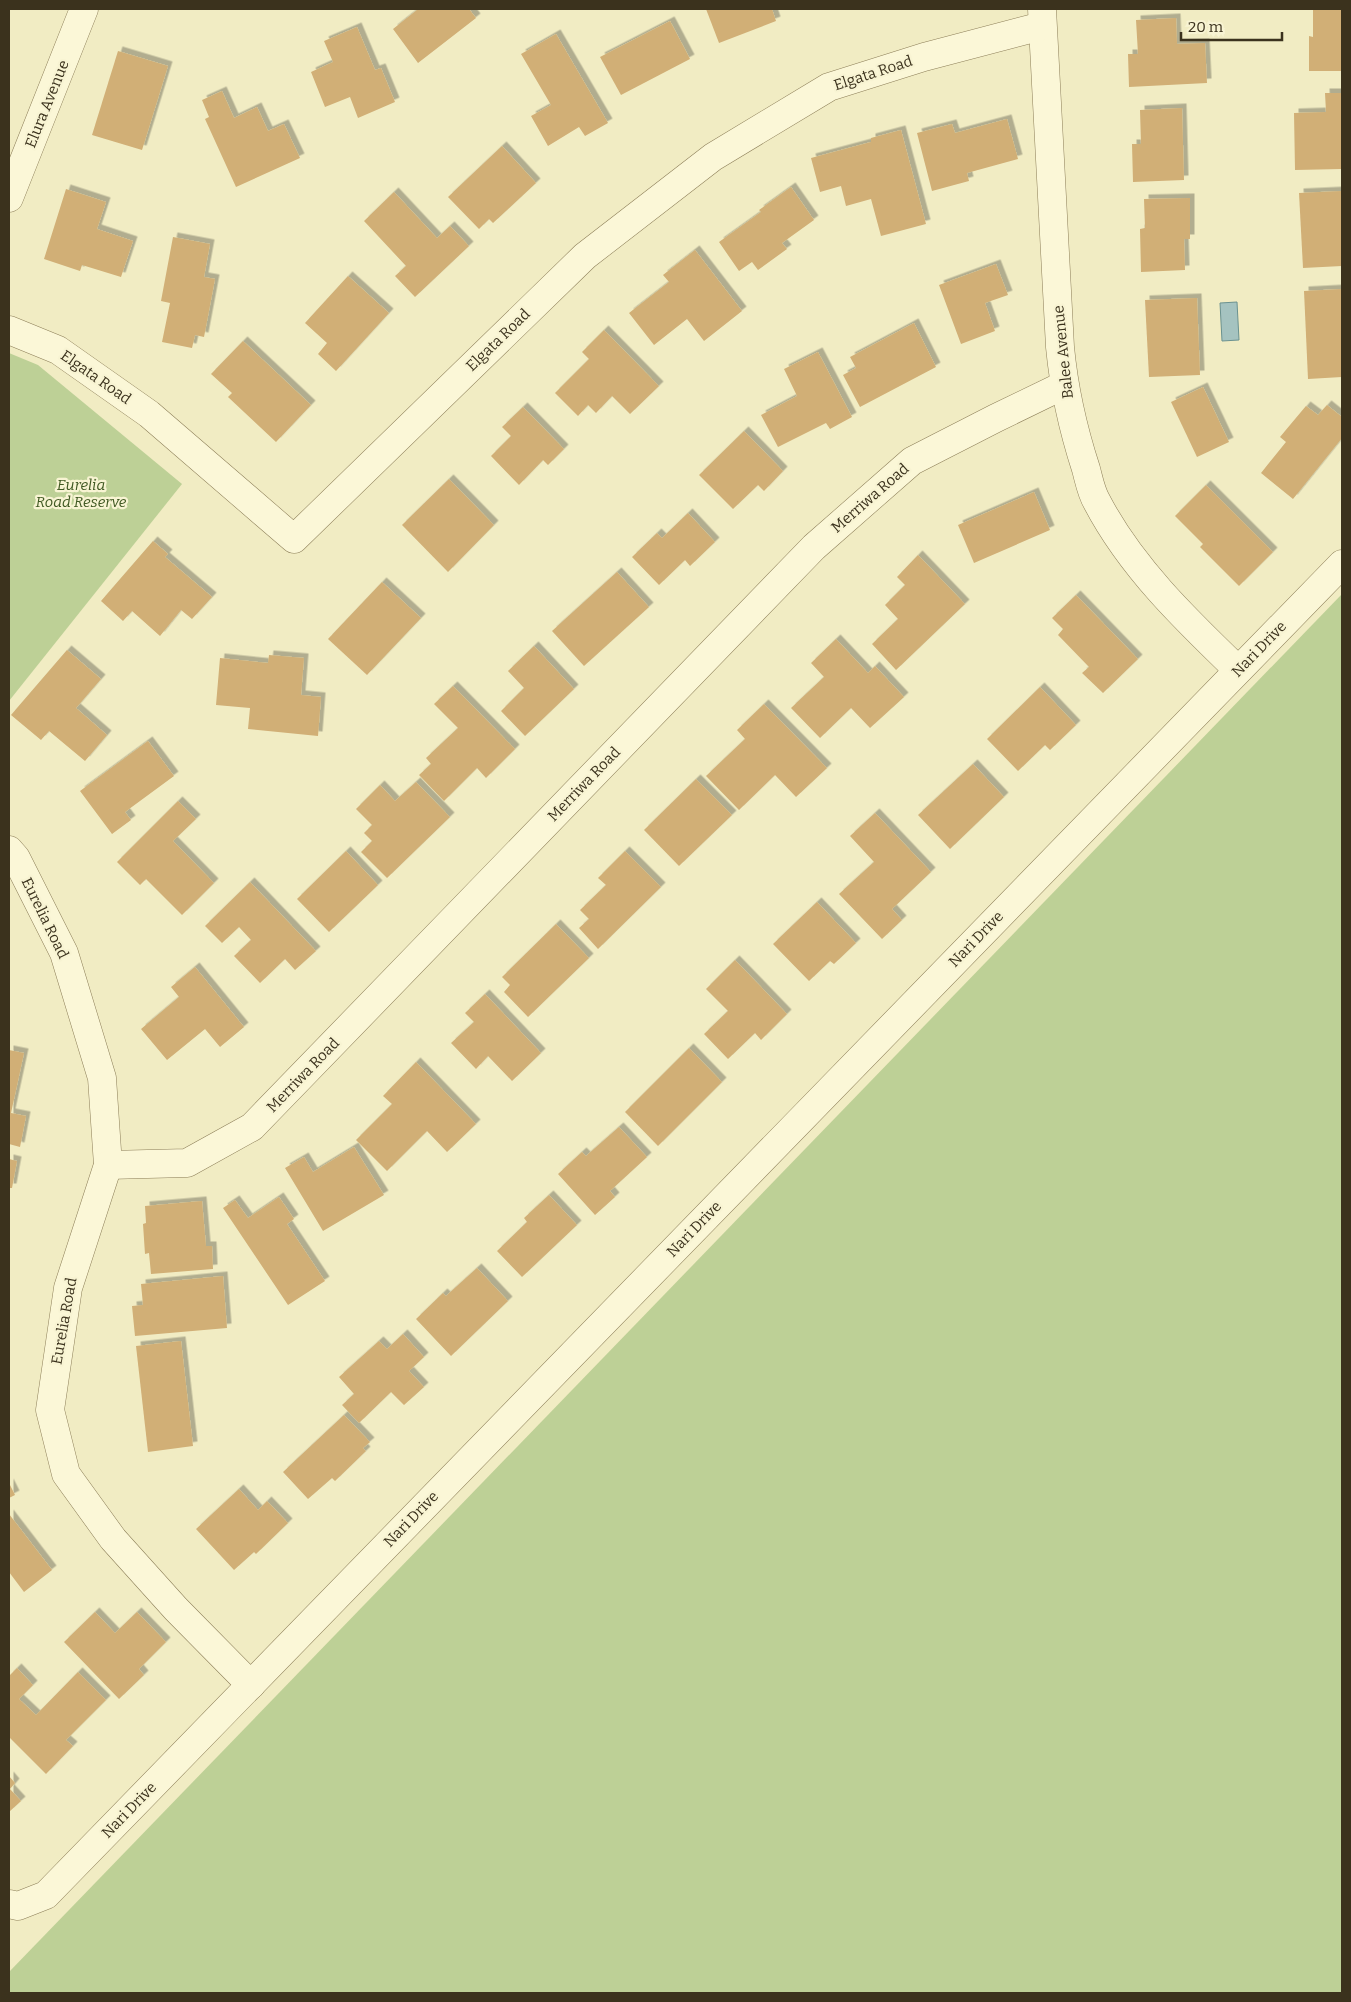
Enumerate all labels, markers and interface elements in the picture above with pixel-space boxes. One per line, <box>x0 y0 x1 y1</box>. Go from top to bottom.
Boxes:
scale bar <box>1181 10 1282 42</box>
text: 20 m <box>1188 18 1224 36</box>
street label: Elgata Road <box>831 52 915 94</box>
street label: Elura Avenue <box>21 58 73 150</box>
street label: Balee Avenue <box>1049 304 1077 400</box>
street label: Elgata Road <box>462 305 534 375</box>
street label: Elgata Road <box>57 346 135 408</box>
street label: Merriwa Road <box>828 459 912 536</box>
park label: Eurelia Road Reserve <box>36 476 127 511</box>
street label: Nari Drive <box>1228 617 1290 681</box>
street label: Merriwa Road <box>544 743 624 825</box>
street label: Eurelia Road <box>18 875 72 962</box>
street label: Nari Drive <box>945 907 1007 971</box>
street label: Merriwa Road <box>263 1034 343 1116</box>
street label: Nari Drive <box>663 1197 725 1261</box>
street label: Eurelia Road <box>48 1276 81 1366</box>
street label: Nari Drive <box>380 1487 442 1551</box>
street label: Nari Drive <box>98 1778 160 1842</box>

